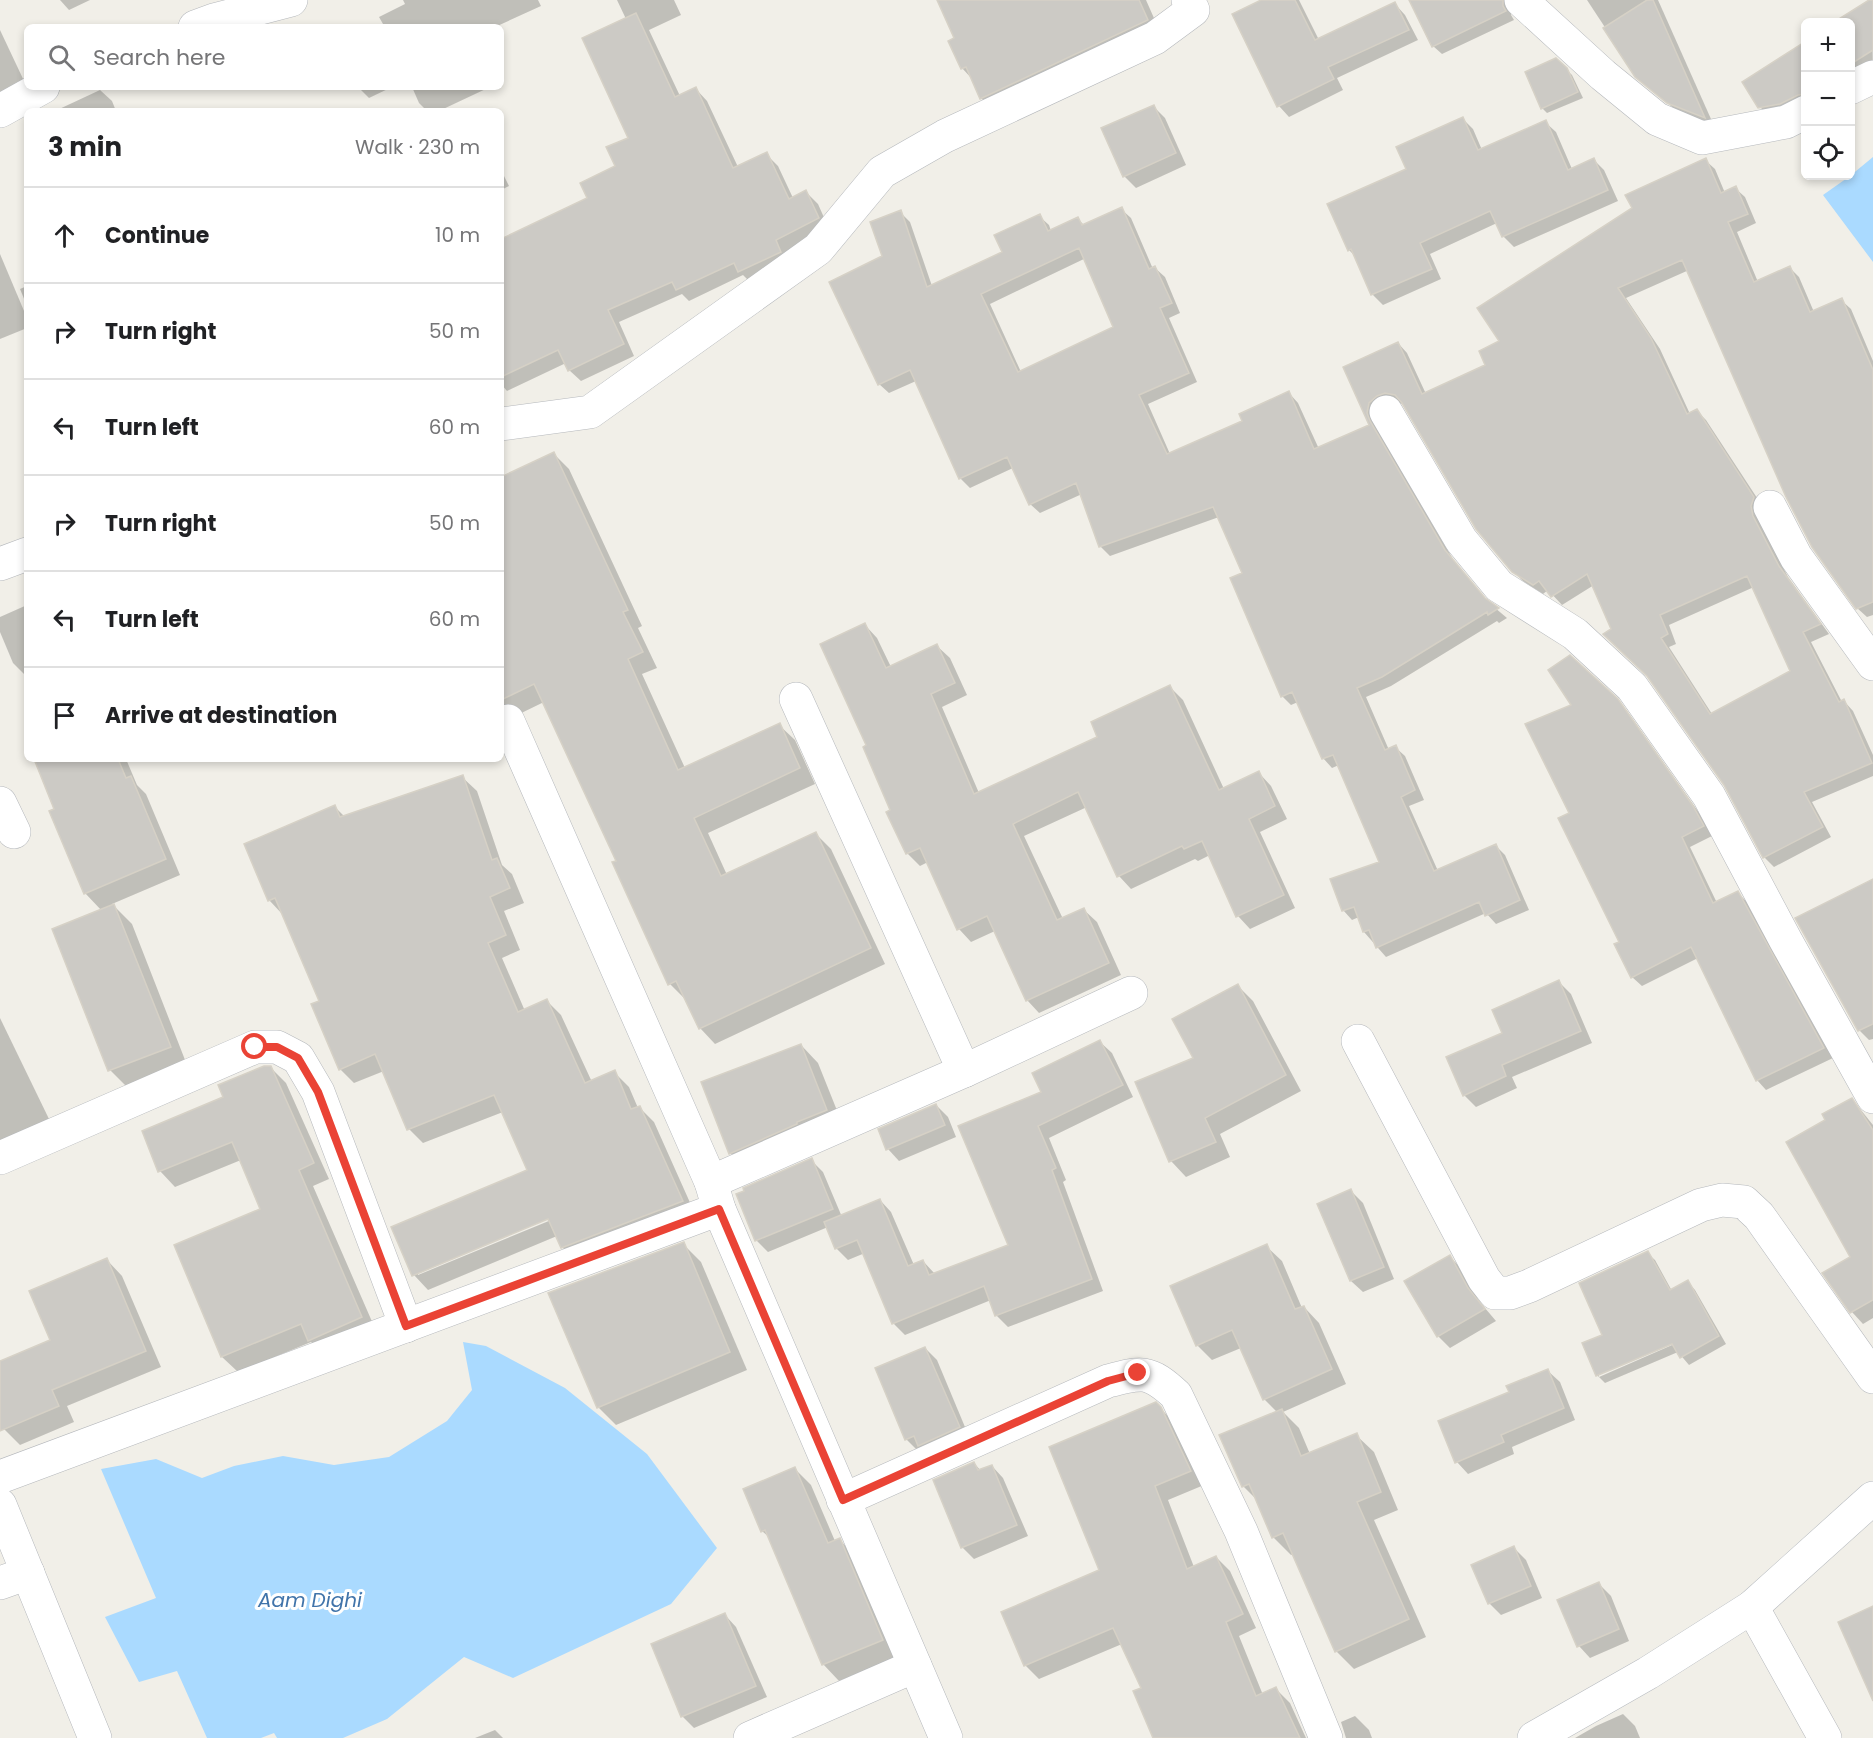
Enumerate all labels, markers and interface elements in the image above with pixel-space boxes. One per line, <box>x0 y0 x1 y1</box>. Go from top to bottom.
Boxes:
map controls <box>1801 18 1855 180</box>
button: + <box>1801 18 1855 72</box>
search box <box>24 24 504 90</box>
icon: search <box>45 41 78 74</box>
text: Search here <box>93 42 226 73</box>
button: − <box>1801 72 1855 126</box>
button: locate <box>1801 126 1855 180</box>
text: 3 min <box>48 129 122 165</box>
text: Walk · 230 m <box>355 133 480 161</box>
icon: ahead <box>48 219 81 252</box>
text: Continue <box>105 220 209 251</box>
text: 10 m <box>435 221 480 249</box>
icon: right <box>48 315 81 348</box>
text: Turn right <box>105 316 216 347</box>
text: 50 m <box>429 317 480 345</box>
icon: left <box>48 411 81 444</box>
text: Turn left <box>105 412 199 443</box>
text: 60 m <box>429 413 480 441</box>
icon: right <box>48 507 81 540</box>
text: Turn right <box>105 508 216 539</box>
text: 50 m <box>429 509 480 537</box>
icon: left <box>48 603 81 636</box>
text: Turn left <box>105 604 199 635</box>
text: 60 m <box>429 605 480 633</box>
icon: arrive <box>48 699 81 732</box>
text: Arrive at destination <box>105 700 337 731</box>
route start <box>241 1033 267 1059</box>
route end <box>1124 1359 1150 1385</box>
water label: Aam Dighi <box>257 1586 363 1614</box>

